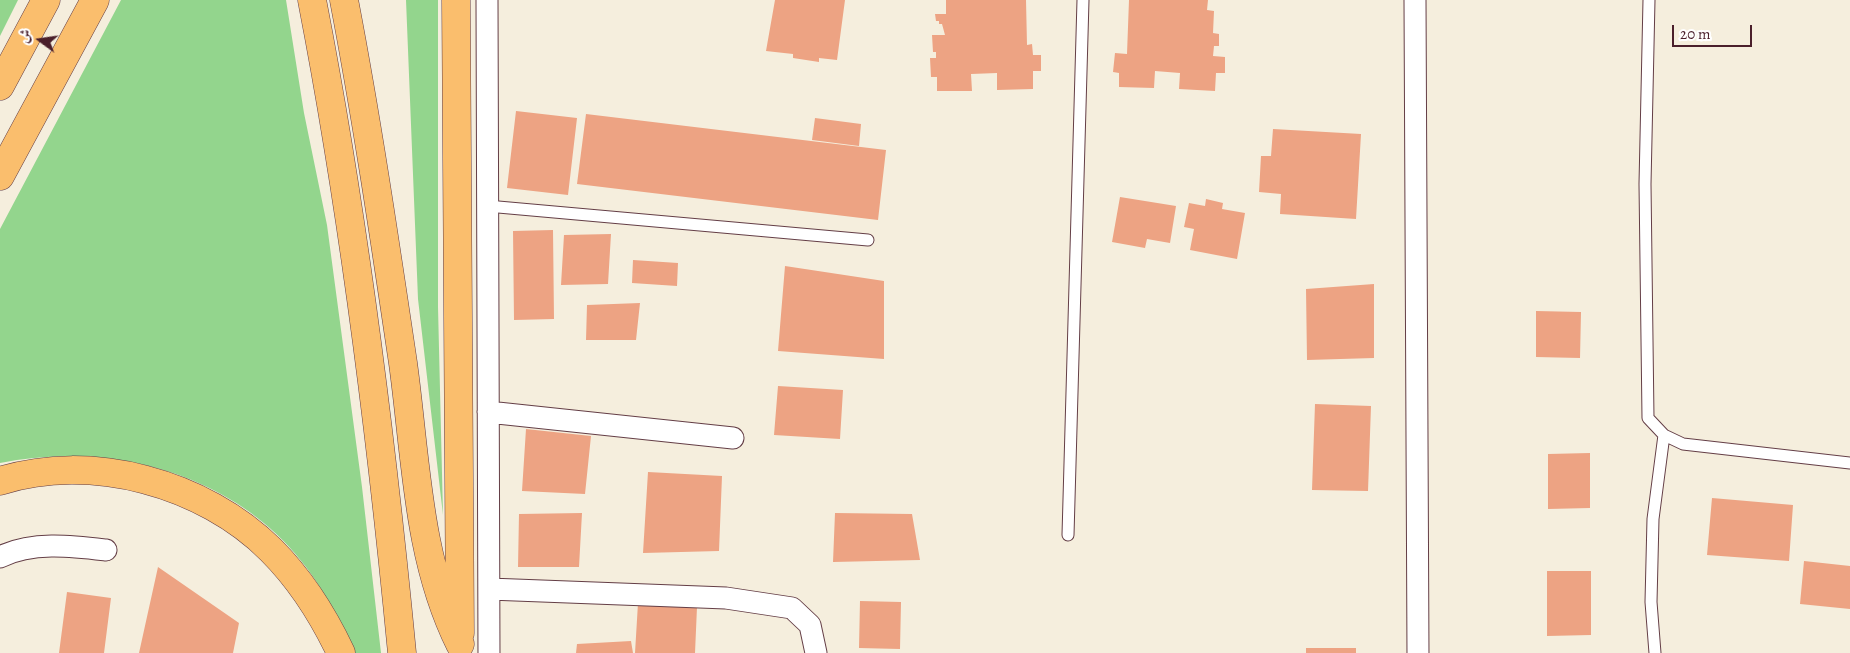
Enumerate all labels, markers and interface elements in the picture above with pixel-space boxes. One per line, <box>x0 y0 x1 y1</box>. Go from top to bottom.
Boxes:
north arrow <box>15 15 65 65</box>
scale bar <box>1675 15 1755 47</box>
text: 20 m <box>1680 24 1711 44</box>
text: ش <box>14 27 36 45</box>

